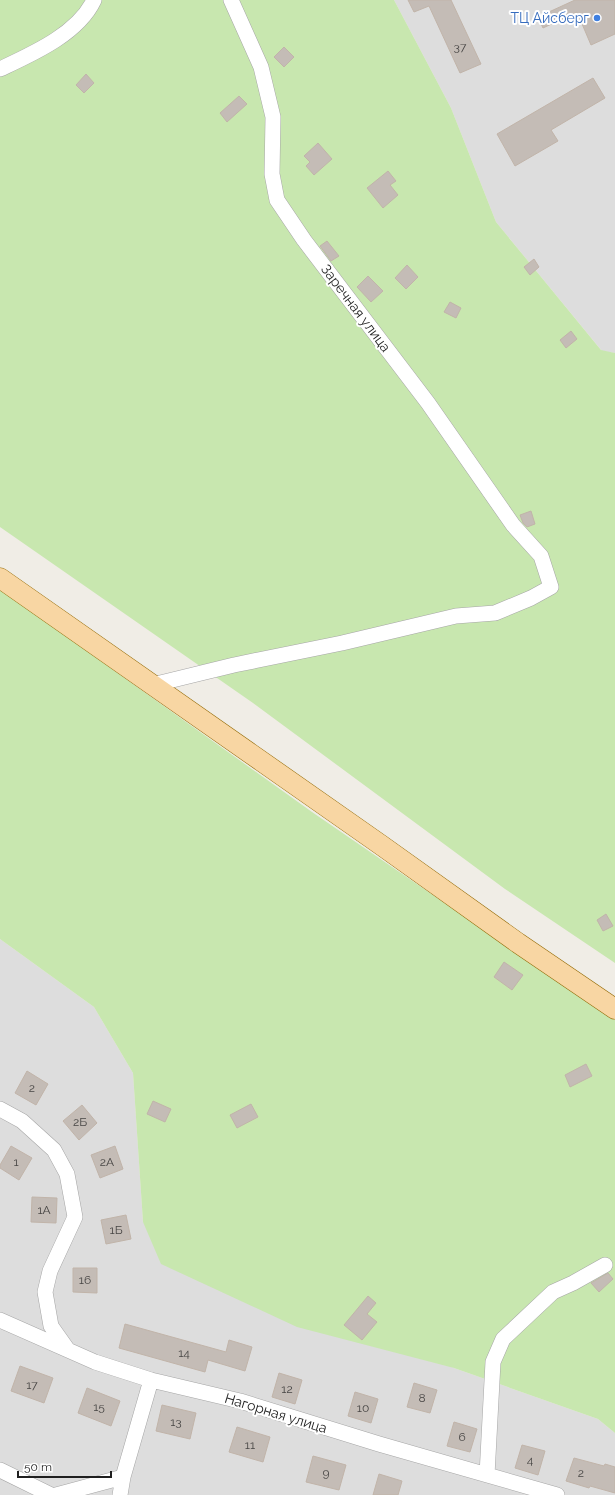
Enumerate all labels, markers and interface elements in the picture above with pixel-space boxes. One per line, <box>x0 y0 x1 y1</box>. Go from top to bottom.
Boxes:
place label: ТЦ Айсберг <box>511 10 589 26</box>
marker: ТЦ Айсберг <box>592 13 602 23</box>
house number: 37 <box>454 40 467 54</box>
street label: Заречная улица <box>318 261 394 355</box>
house number: 2 <box>29 1081 35 1095</box>
house number: 2Б <box>73 1115 87 1129</box>
house number: 1 <box>13 1155 19 1169</box>
house number: 2А <box>100 1155 114 1169</box>
house number: 1А <box>37 1203 51 1217</box>
house number: 1Б <box>110 1223 123 1237</box>
house number: 16 <box>79 1273 91 1287</box>
house number: 14 <box>178 1346 190 1360</box>
house number: 17 <box>26 1378 38 1392</box>
house number: 12 <box>281 1382 293 1396</box>
street label: Нагорная улица <box>223 1390 329 1436</box>
house number: 8 <box>418 1391 426 1405</box>
house number: 15 <box>93 1400 105 1414</box>
house number: 10 <box>357 1401 369 1415</box>
house number: 13 <box>170 1415 182 1429</box>
house number: 6 <box>458 1430 466 1444</box>
house number: 11 <box>245 1438 255 1452</box>
scale bar <box>18 1453 111 1479</box>
house number: 4 <box>527 1453 534 1467</box>
text: 50 m <box>24 1460 52 1474</box>
house number: 9 <box>322 1466 330 1480</box>
house number: 2 <box>578 1466 584 1480</box>

